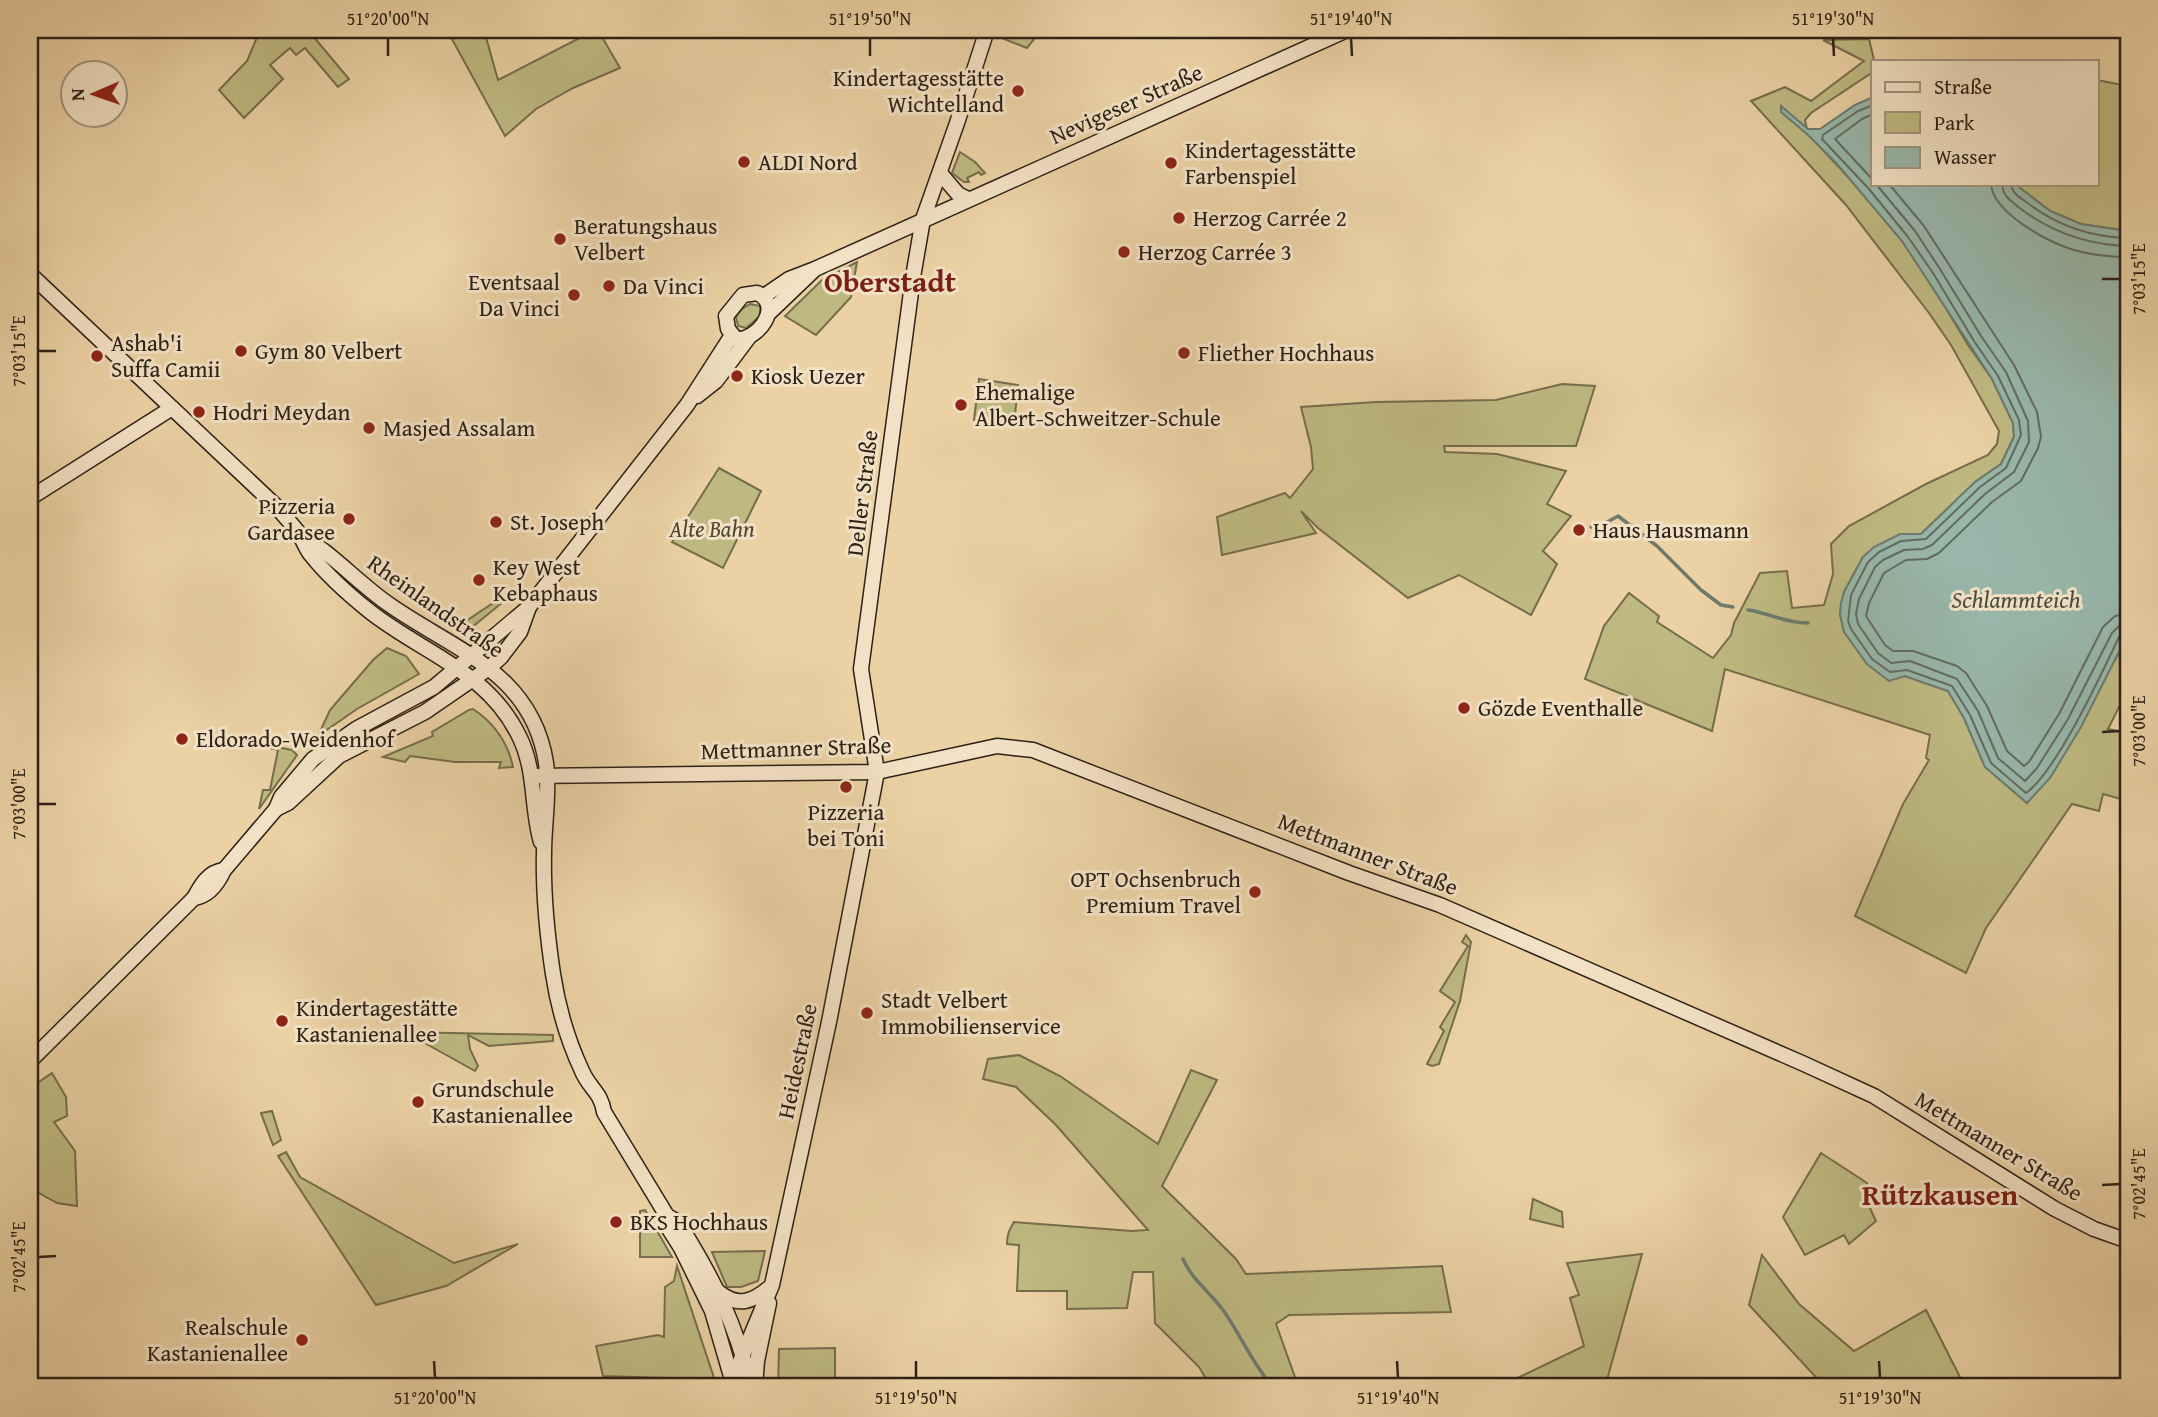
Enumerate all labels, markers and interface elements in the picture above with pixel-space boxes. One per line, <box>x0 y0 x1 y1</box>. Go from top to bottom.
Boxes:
text: 51°20'00"N <box>347 5 430 32</box>
text: 51°19'50"N <box>829 5 912 32</box>
text: 51°19'40"N <box>1310 5 1393 32</box>
text: 51°19'30"N <box>1792 5 1875 32</box>
street label: Nevigeser Straße <box>1044 55 1208 152</box>
north arrow <box>60 60 130 130</box>
legend <box>1871 60 2098 186</box>
place label: Kindertagesstätte Wichtelland <box>833 61 1005 120</box>
text: Straße <box>1934 71 1992 102</box>
marker: Kindertagesstätte Wichtelland <box>1010 83 1026 99</box>
text: N <box>63 87 91 101</box>
text: Park <box>1934 107 1975 138</box>
place label: Kindertagesstätte Farbenspiel <box>1185 133 1356 192</box>
text: Wasser <box>1934 141 1996 172</box>
place label: ALDI Nord <box>758 145 858 178</box>
marker: ALDI Nord <box>736 154 752 170</box>
marker: Kindertagesstätte Farbenspiel <box>1163 155 1179 171</box>
place label: Herzog Carrée 2 <box>1193 201 1347 234</box>
place label: Beratungshaus Velbert <box>574 209 717 268</box>
marker: Herzog Carrée 2 <box>1171 210 1187 226</box>
marker: Beratungshaus Velbert <box>552 231 568 247</box>
place label: Herzog Carrée 3 <box>1138 235 1292 268</box>
text: 7°03'15"E <box>2125 243 2152 315</box>
marker: Herzog Carrée 3 <box>1116 244 1132 260</box>
district label: Oberstadt <box>824 259 957 303</box>
place label: Eventsaal Da Vinci <box>468 265 560 324</box>
place label: Da Vinci <box>623 269 704 302</box>
marker: Da Vinci <box>601 278 617 294</box>
marker: Eventsaal Da Vinci <box>566 287 582 303</box>
text: 7°03'15"E <box>5 315 32 387</box>
place label: Ashab'i Suffa Camii <box>111 326 220 385</box>
place label: Gym 80 Velbert <box>255 334 402 367</box>
place label: Fliether Hochhaus <box>1198 336 1374 369</box>
marker: Gym 80 Velbert <box>233 343 249 359</box>
marker: Fliether Hochhaus <box>1176 345 1192 361</box>
marker: Ashab'i Suffa Camii <box>89 348 105 364</box>
place label: Kiosk Uezer <box>751 359 865 392</box>
marker: Kiosk Uezer <box>729 368 745 384</box>
place label: Ehemalige Albert-Schweitzer-Schule <box>975 375 1221 434</box>
place label: Hodri Meydan <box>213 395 351 428</box>
marker: Ehemalige Albert-Schweitzer-Schule <box>953 397 969 413</box>
marker: Hodri Meydan <box>191 404 207 420</box>
place label: Masjed Assalam <box>383 411 536 444</box>
marker: Masjed Assalam <box>361 420 377 436</box>
street label: Deller Straße <box>837 428 886 558</box>
place label: Pizzeria Gardasee <box>247 489 335 548</box>
place label: St. Joseph <box>510 505 604 538</box>
marker: Pizzeria Gardasee <box>341 511 357 527</box>
park label: Alte Bahn <box>668 512 755 545</box>
place label: Haus Hausmann <box>1593 513 1749 546</box>
marker: St. Joseph <box>488 514 504 530</box>
marker: Haus Hausmann <box>1571 522 1587 538</box>
street label: Rheinlandstraße <box>361 546 511 665</box>
place label: Key West Kebaphaus <box>493 550 598 609</box>
marker: Key West Kebaphaus <box>471 572 487 588</box>
water label: Schlammteich <box>1951 582 2081 617</box>
place label: Gözde Eventhalle <box>1478 691 1643 724</box>
text: 7°03'00"E <box>2125 695 2152 767</box>
marker: Gözde Eventhalle <box>1456 700 1472 716</box>
place label: Eldorado-Weidenhof <box>196 722 397 755</box>
street label: Mettmanner Straße <box>700 728 892 767</box>
marker: Eldorado-Weidenhof <box>174 731 190 747</box>
text: 7°03'00"E <box>5 768 32 840</box>
marker: Pizzeria bei Toni <box>838 779 854 795</box>
place label: Pizzeria bei Toni <box>807 795 885 854</box>
street label: Mettmanner Straße <box>1273 804 1463 903</box>
place label: OPT Ochsenbruch Premium Travel <box>1071 862 1241 921</box>
marker: OPT Ochsenbruch Premium Travel <box>1247 884 1263 900</box>
place label: Stadt Velbert Immobilienservice <box>881 983 1061 1042</box>
place label: Kindertagestätte Kastanienallee <box>296 991 458 1050</box>
street label: Heidestraße <box>768 1000 825 1122</box>
marker: Stadt Velbert Immobilienservice <box>859 1005 875 1021</box>
marker: Kindertagestätte Kastanienallee <box>274 1013 290 1029</box>
place label: Grundschule Kastanienallee <box>432 1072 573 1131</box>
street label: Mettmanner Straße <box>1909 1082 2089 1209</box>
marker: Grundschule Kastanienallee <box>410 1094 426 1110</box>
text: 7°02'45"E <box>2125 1148 2152 1220</box>
district label: Rützkausen <box>1862 1172 2018 1216</box>
place label: BKS Hochhaus <box>630 1205 768 1238</box>
marker: BKS Hochhaus <box>608 1214 624 1230</box>
text: 7°02'45"E <box>5 1221 32 1293</box>
place label: Realschule Kastanienallee <box>147 1310 288 1369</box>
marker: Realschule Kastanienallee <box>294 1332 310 1348</box>
text: 51°20'00"N <box>394 1384 477 1411</box>
text: 51°19'50"N <box>875 1384 958 1411</box>
text: 51°19'40"N <box>1357 1384 1440 1411</box>
text: 51°19'30"N <box>1839 1384 1922 1411</box>

